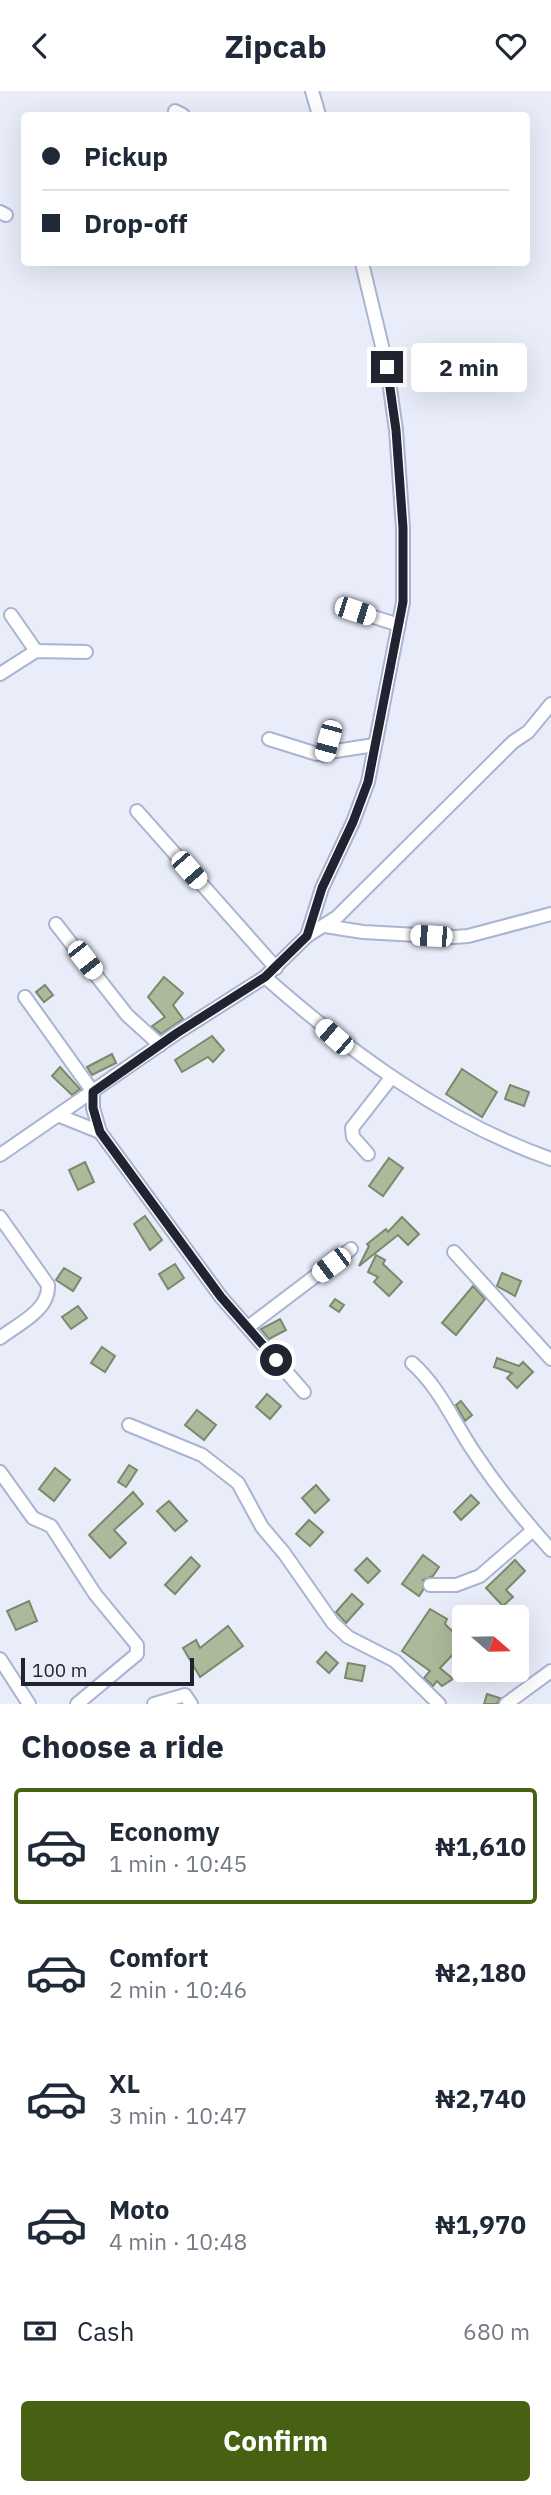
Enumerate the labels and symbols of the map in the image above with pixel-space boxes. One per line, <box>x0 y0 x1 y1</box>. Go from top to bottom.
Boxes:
callout: 2 min <box>412 343 527 391</box>
route end <box>371 351 403 383</box>
car <box>332 595 379 627</box>
car <box>313 718 344 764</box>
car <box>168 847 211 893</box>
car <box>410 924 453 948</box>
car <box>64 937 107 983</box>
car <box>312 1015 357 1059</box>
car <box>308 1244 355 1286</box>
route start <box>260 1344 292 1376</box>
north arrow <box>452 1605 528 1682</box>
scale bar <box>21 1655 194 1687</box>

